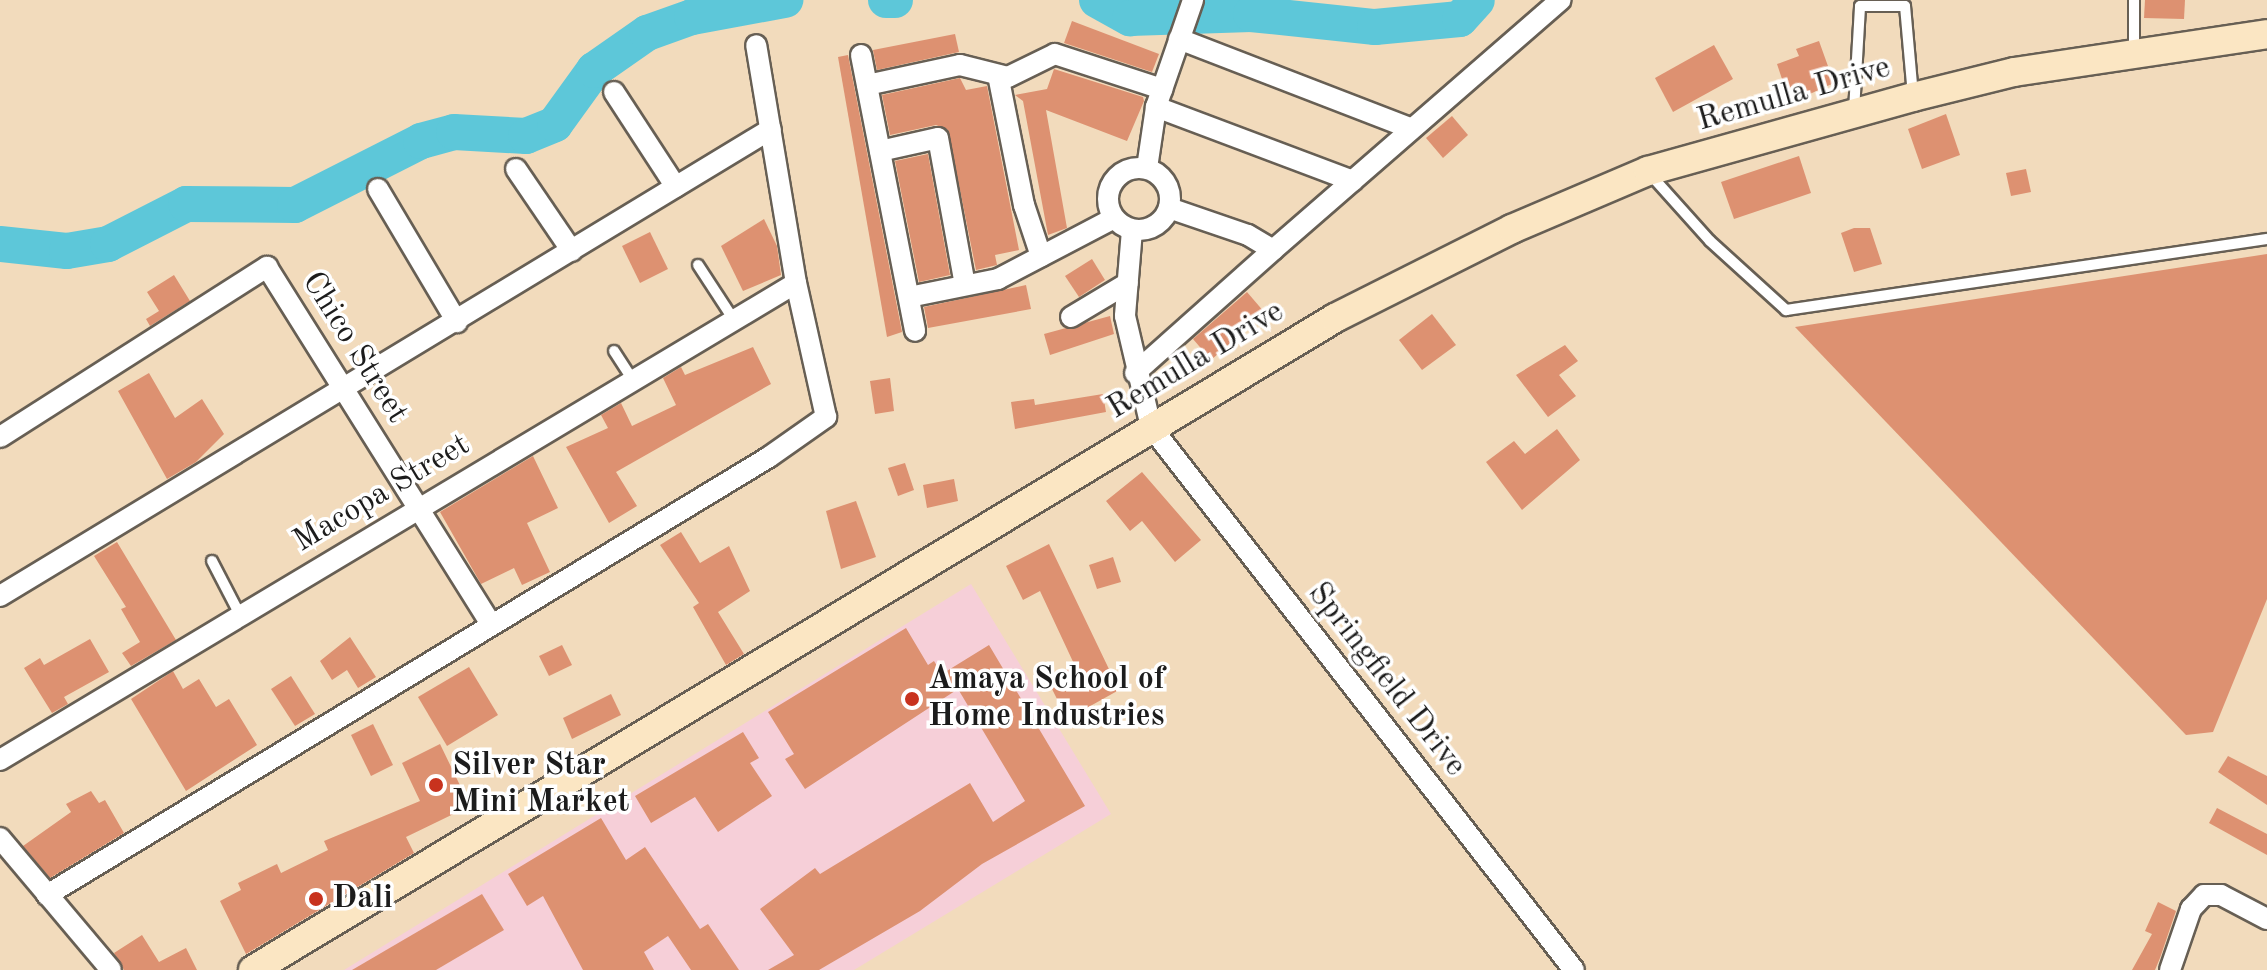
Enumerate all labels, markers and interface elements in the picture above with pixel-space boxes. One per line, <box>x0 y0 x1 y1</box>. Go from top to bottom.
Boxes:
street label: Remulla Drive <box>1693 49 1895 141</box>
street label: Chico Street <box>292 265 416 431</box>
street label: Remulla Drive <box>1101 293 1291 429</box>
street label: Macopa Street <box>287 426 477 562</box>
street label: Springfield Drive <box>1298 575 1474 785</box>
place label: Amaya School of Home Industries <box>928 662 1165 737</box>
marker: Amaya School of Home Industries <box>903 690 921 708</box>
place label: Silver Star Mini Market <box>452 748 629 823</box>
marker: Silver Star Mini Market <box>427 776 445 794</box>
place label: Dali <box>332 880 393 918</box>
marker: Dali <box>307 890 325 908</box>

